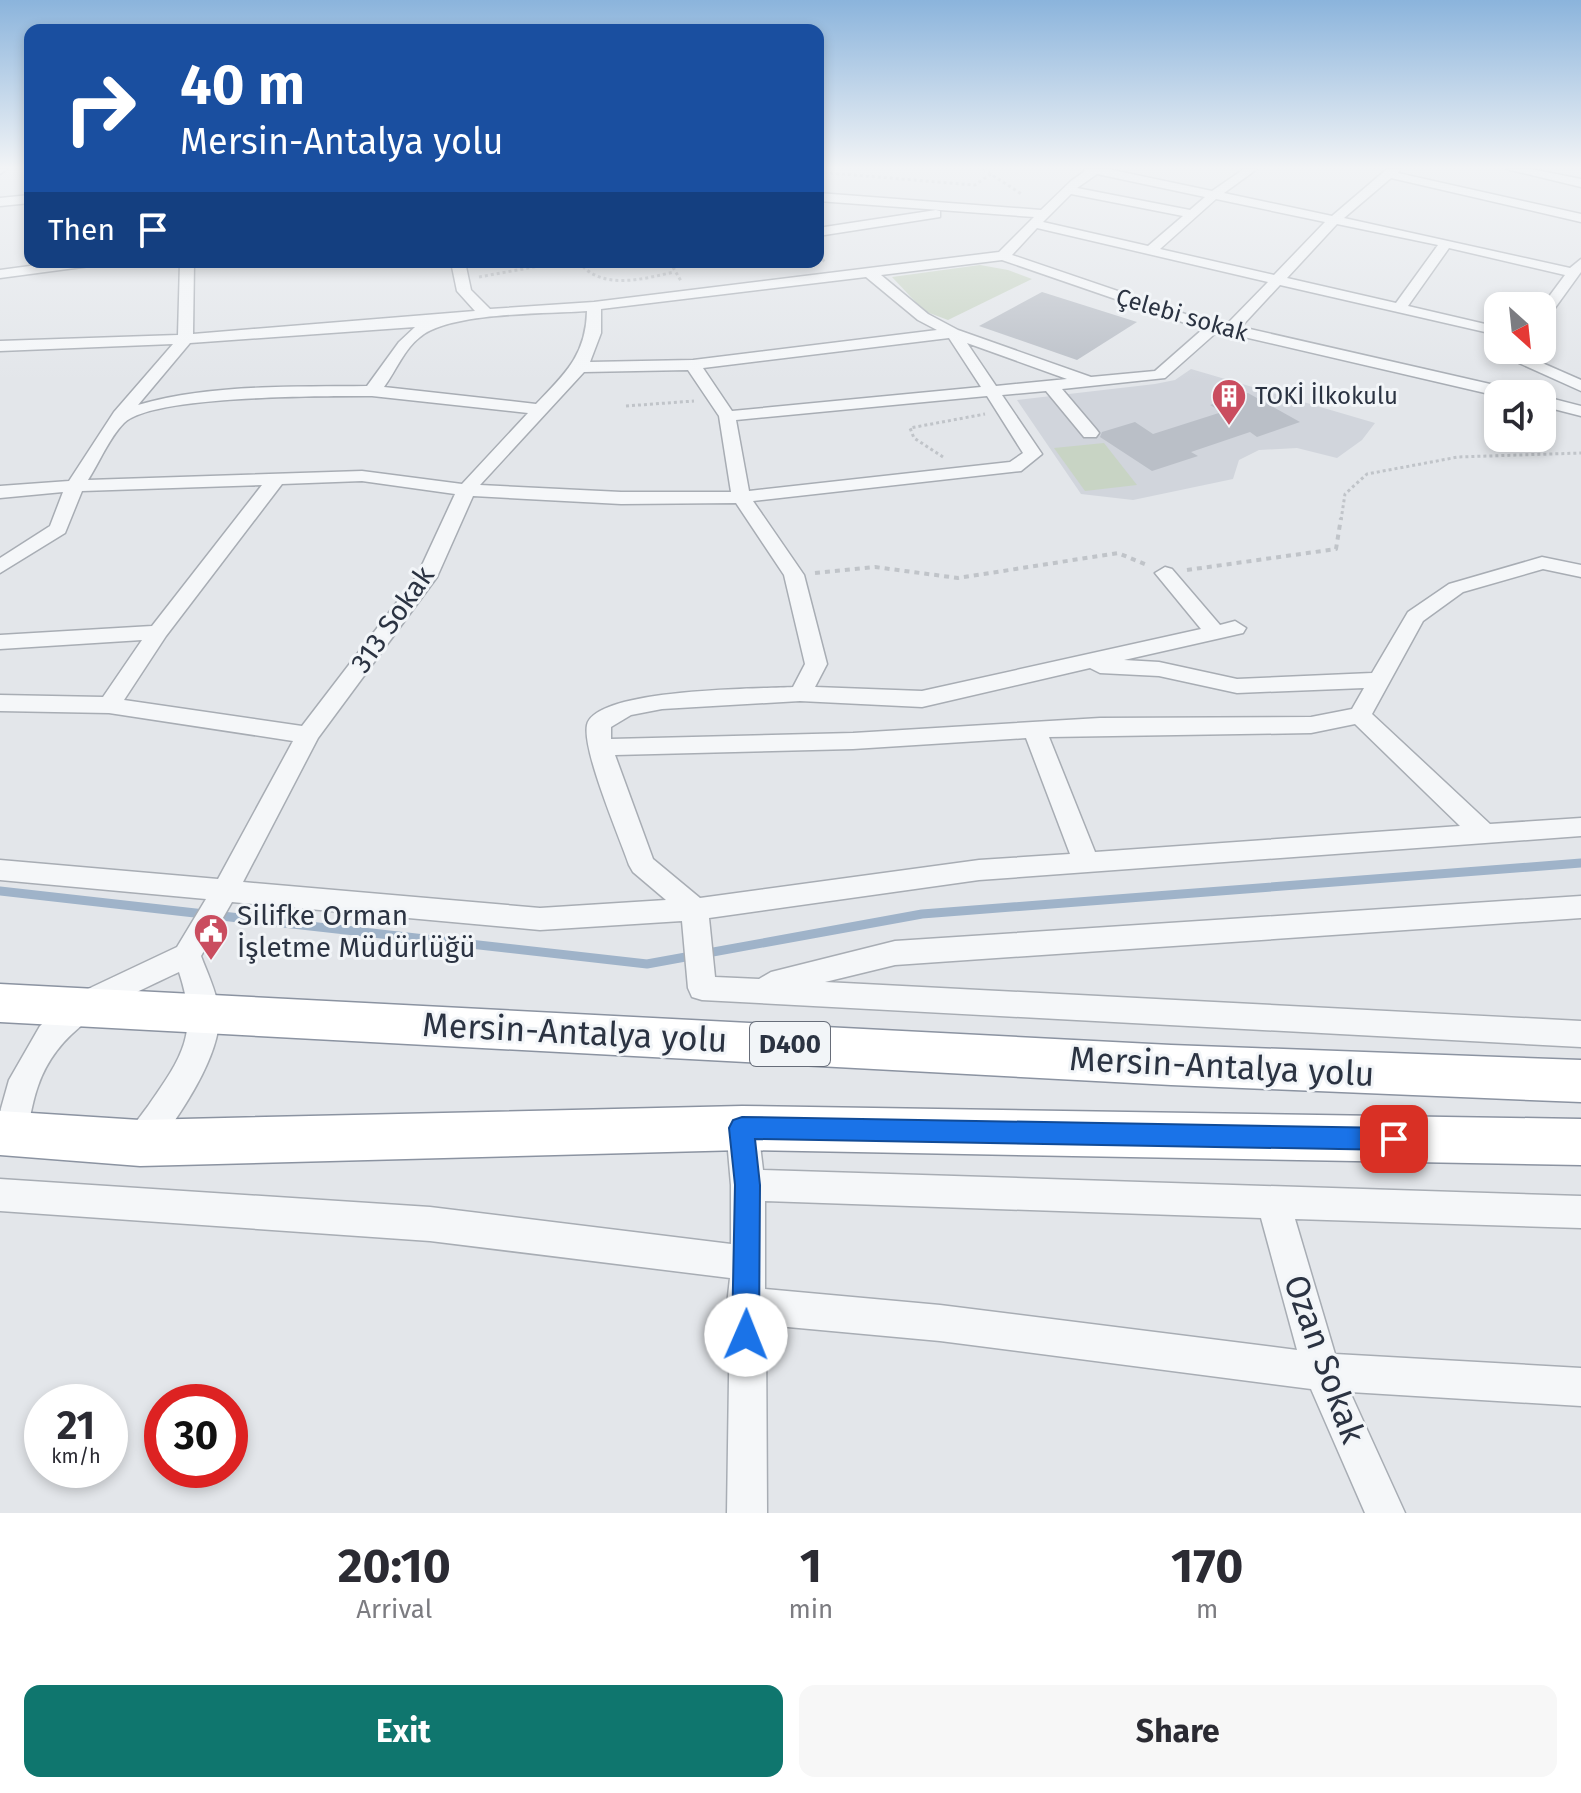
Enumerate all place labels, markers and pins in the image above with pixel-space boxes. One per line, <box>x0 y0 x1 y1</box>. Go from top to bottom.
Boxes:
building icon: TOKİ İlkokulu <box>1210 377 1248 427</box>
place label: TOKİ İlkokulu <box>1255 382 1398 410</box>
place label: Silifke Orman İşletme Müdürlüğü <box>237 899 475 964</box>
public building icon: Silifke Orman İşletme Müdürlüğü <box>192 912 230 962</box>
pin <box>1360 1105 1428 1173</box>

